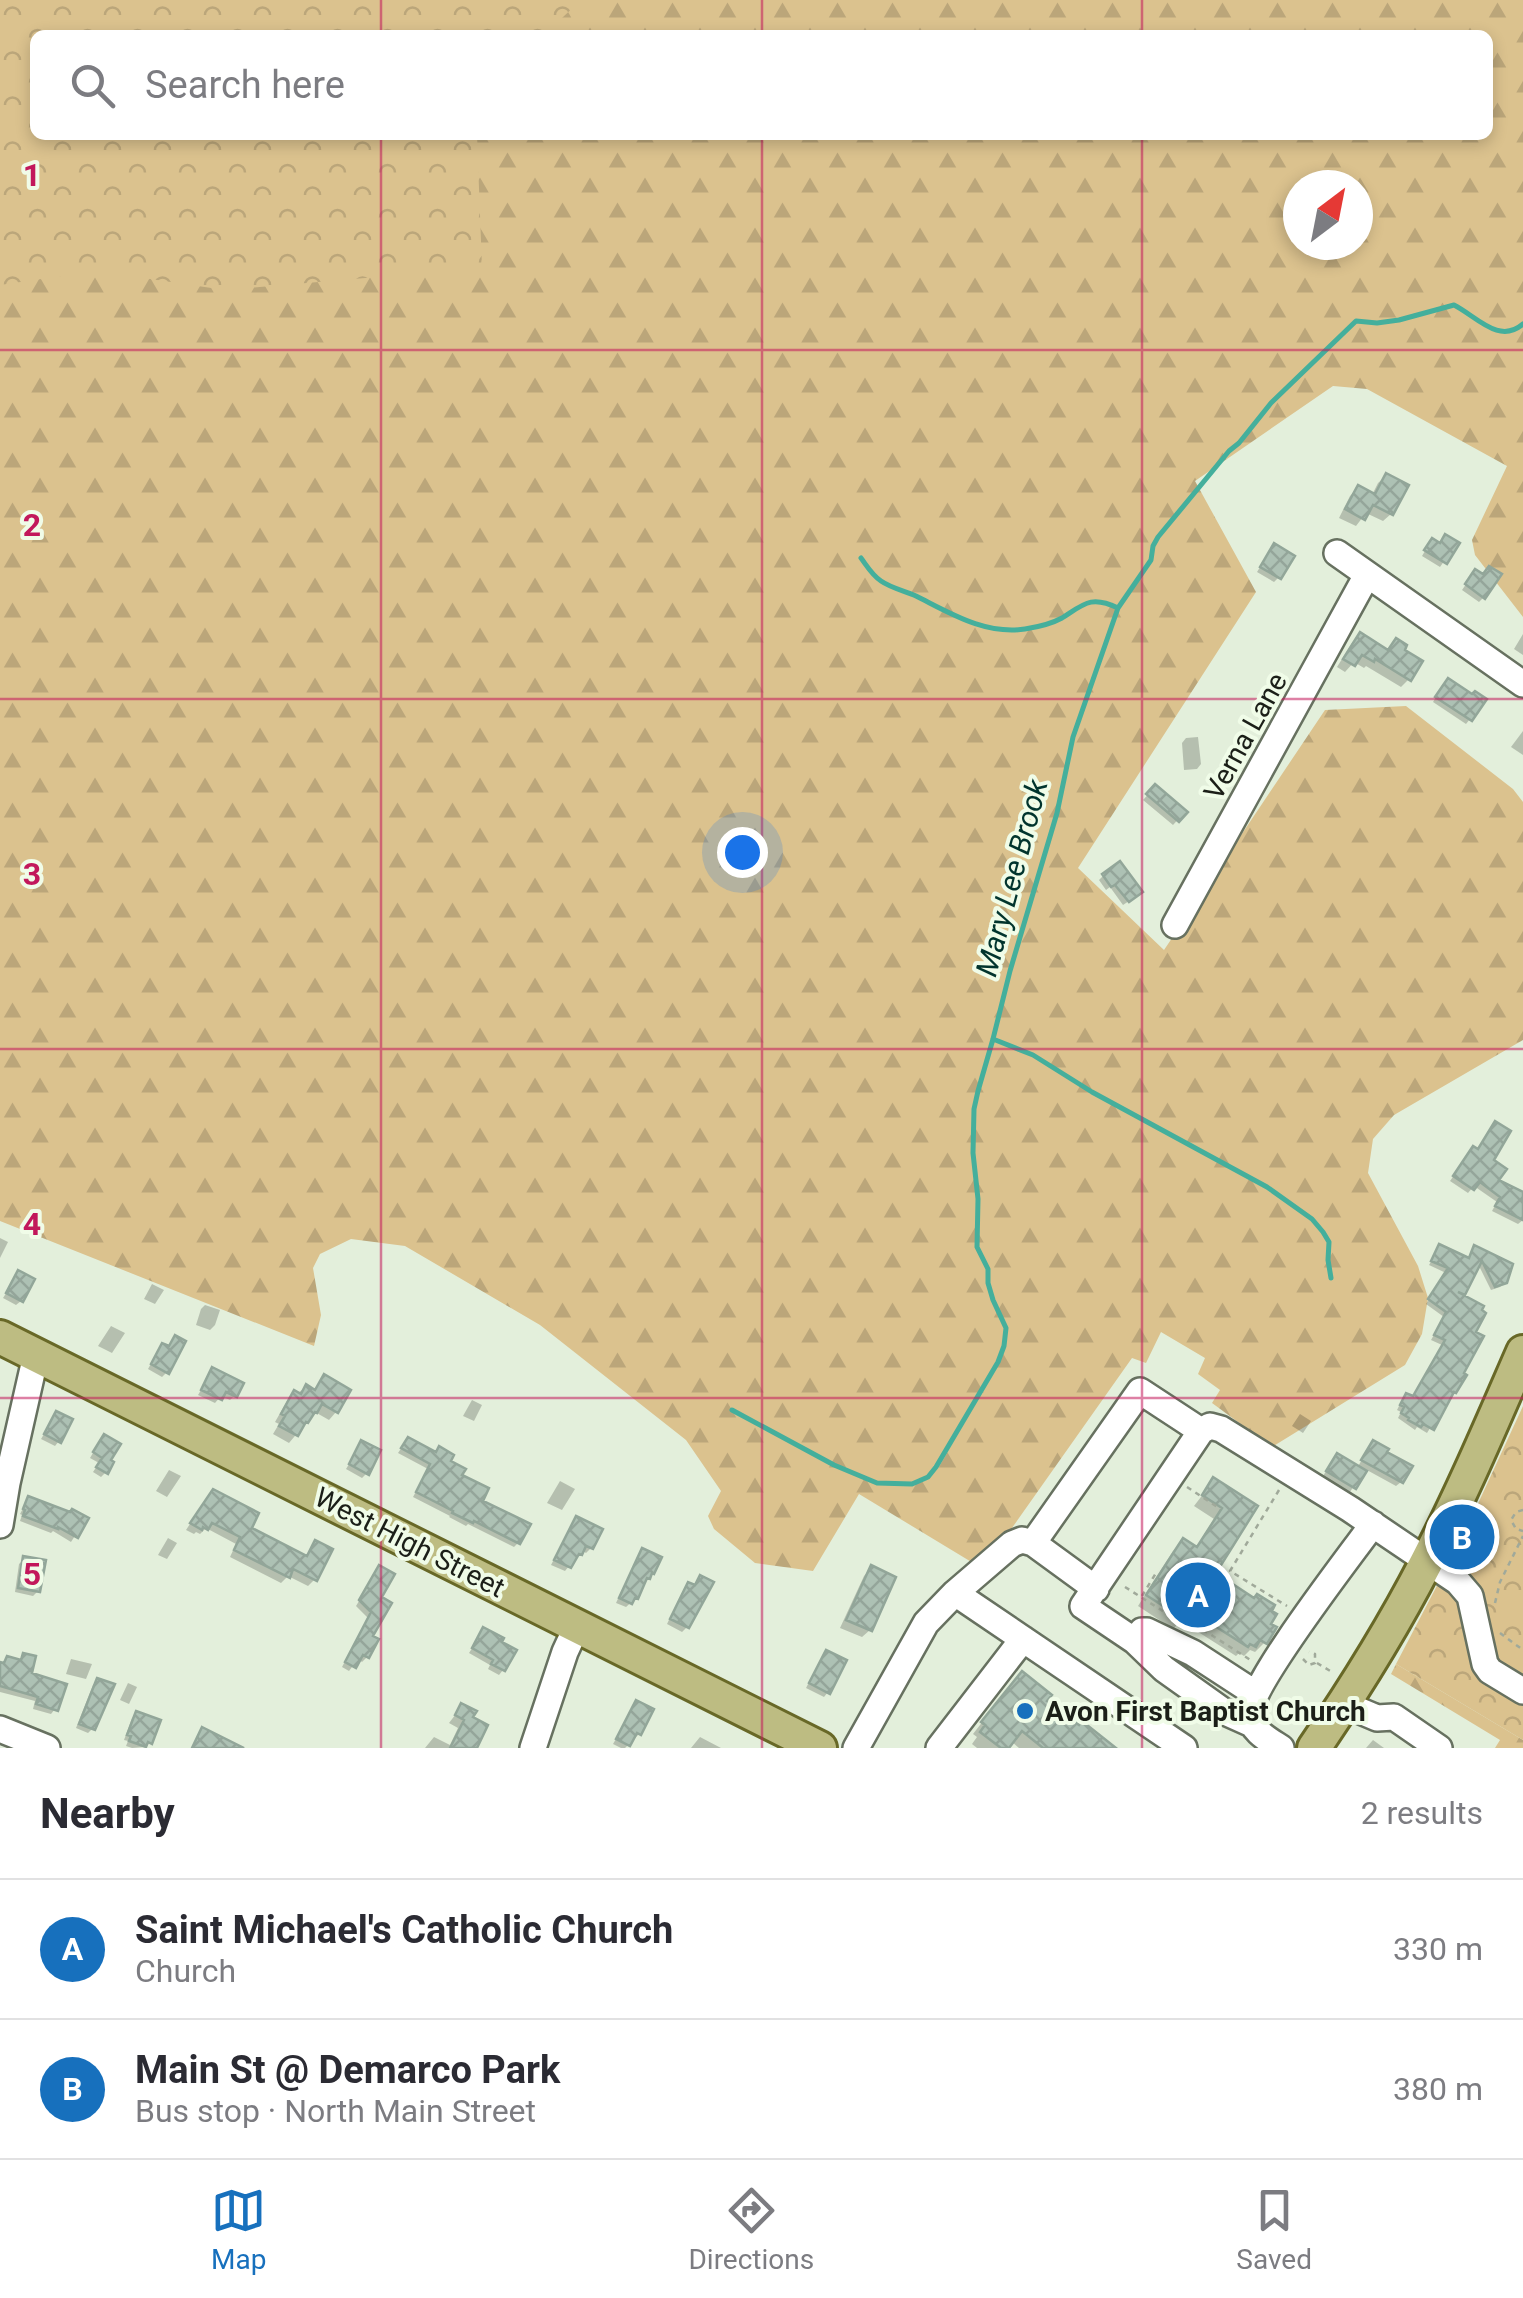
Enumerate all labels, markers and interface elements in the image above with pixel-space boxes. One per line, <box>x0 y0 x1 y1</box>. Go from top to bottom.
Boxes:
search box <box>30 30 1493 140</box>
icon: search <box>65 58 120 113</box>
text: Search here <box>145 63 345 107</box>
text: 1 <box>23 156 41 194</box>
north arrow <box>1283 170 1373 260</box>
text: 2 <box>23 506 41 544</box>
street label: Verna Lane <box>1197 667 1294 805</box>
water label: Mary Lee Brook <box>968 775 1055 980</box>
your location <box>717 827 768 878</box>
text: 3 <box>23 855 41 893</box>
text: 4 <box>23 1205 41 1243</box>
street label: West High Street <box>309 1480 510 1604</box>
pin: B <box>1430 1500 1494 1574</box>
text: 5 <box>23 1555 41 1593</box>
pin: A <box>1166 1558 1230 1632</box>
place label: Avon First Baptist Church <box>1045 1695 1366 1728</box>
marker: Avon First Baptist Church <box>1014 1700 1036 1722</box>
text: Nearby <box>40 1789 175 1838</box>
text: 2 results <box>1361 1794 1483 1832</box>
text: Saint Michael's Catholic Church <box>135 1908 673 1952</box>
text: A <box>62 1930 83 1968</box>
text: 330 m <box>1393 1930 1483 1968</box>
text: Church <box>135 1952 236 1990</box>
text: Main St @ Demarco Park <box>135 2048 560 2092</box>
text: B <box>62 2070 83 2108</box>
text: 380 m <box>1393 2070 1483 2108</box>
text: Bus stop · North Main Street <box>135 2092 536 2130</box>
tab: Map <box>211 2183 266 2276</box>
tab: Directions <box>688 2183 814 2276</box>
tab: Saved <box>1236 2183 1312 2276</box>

